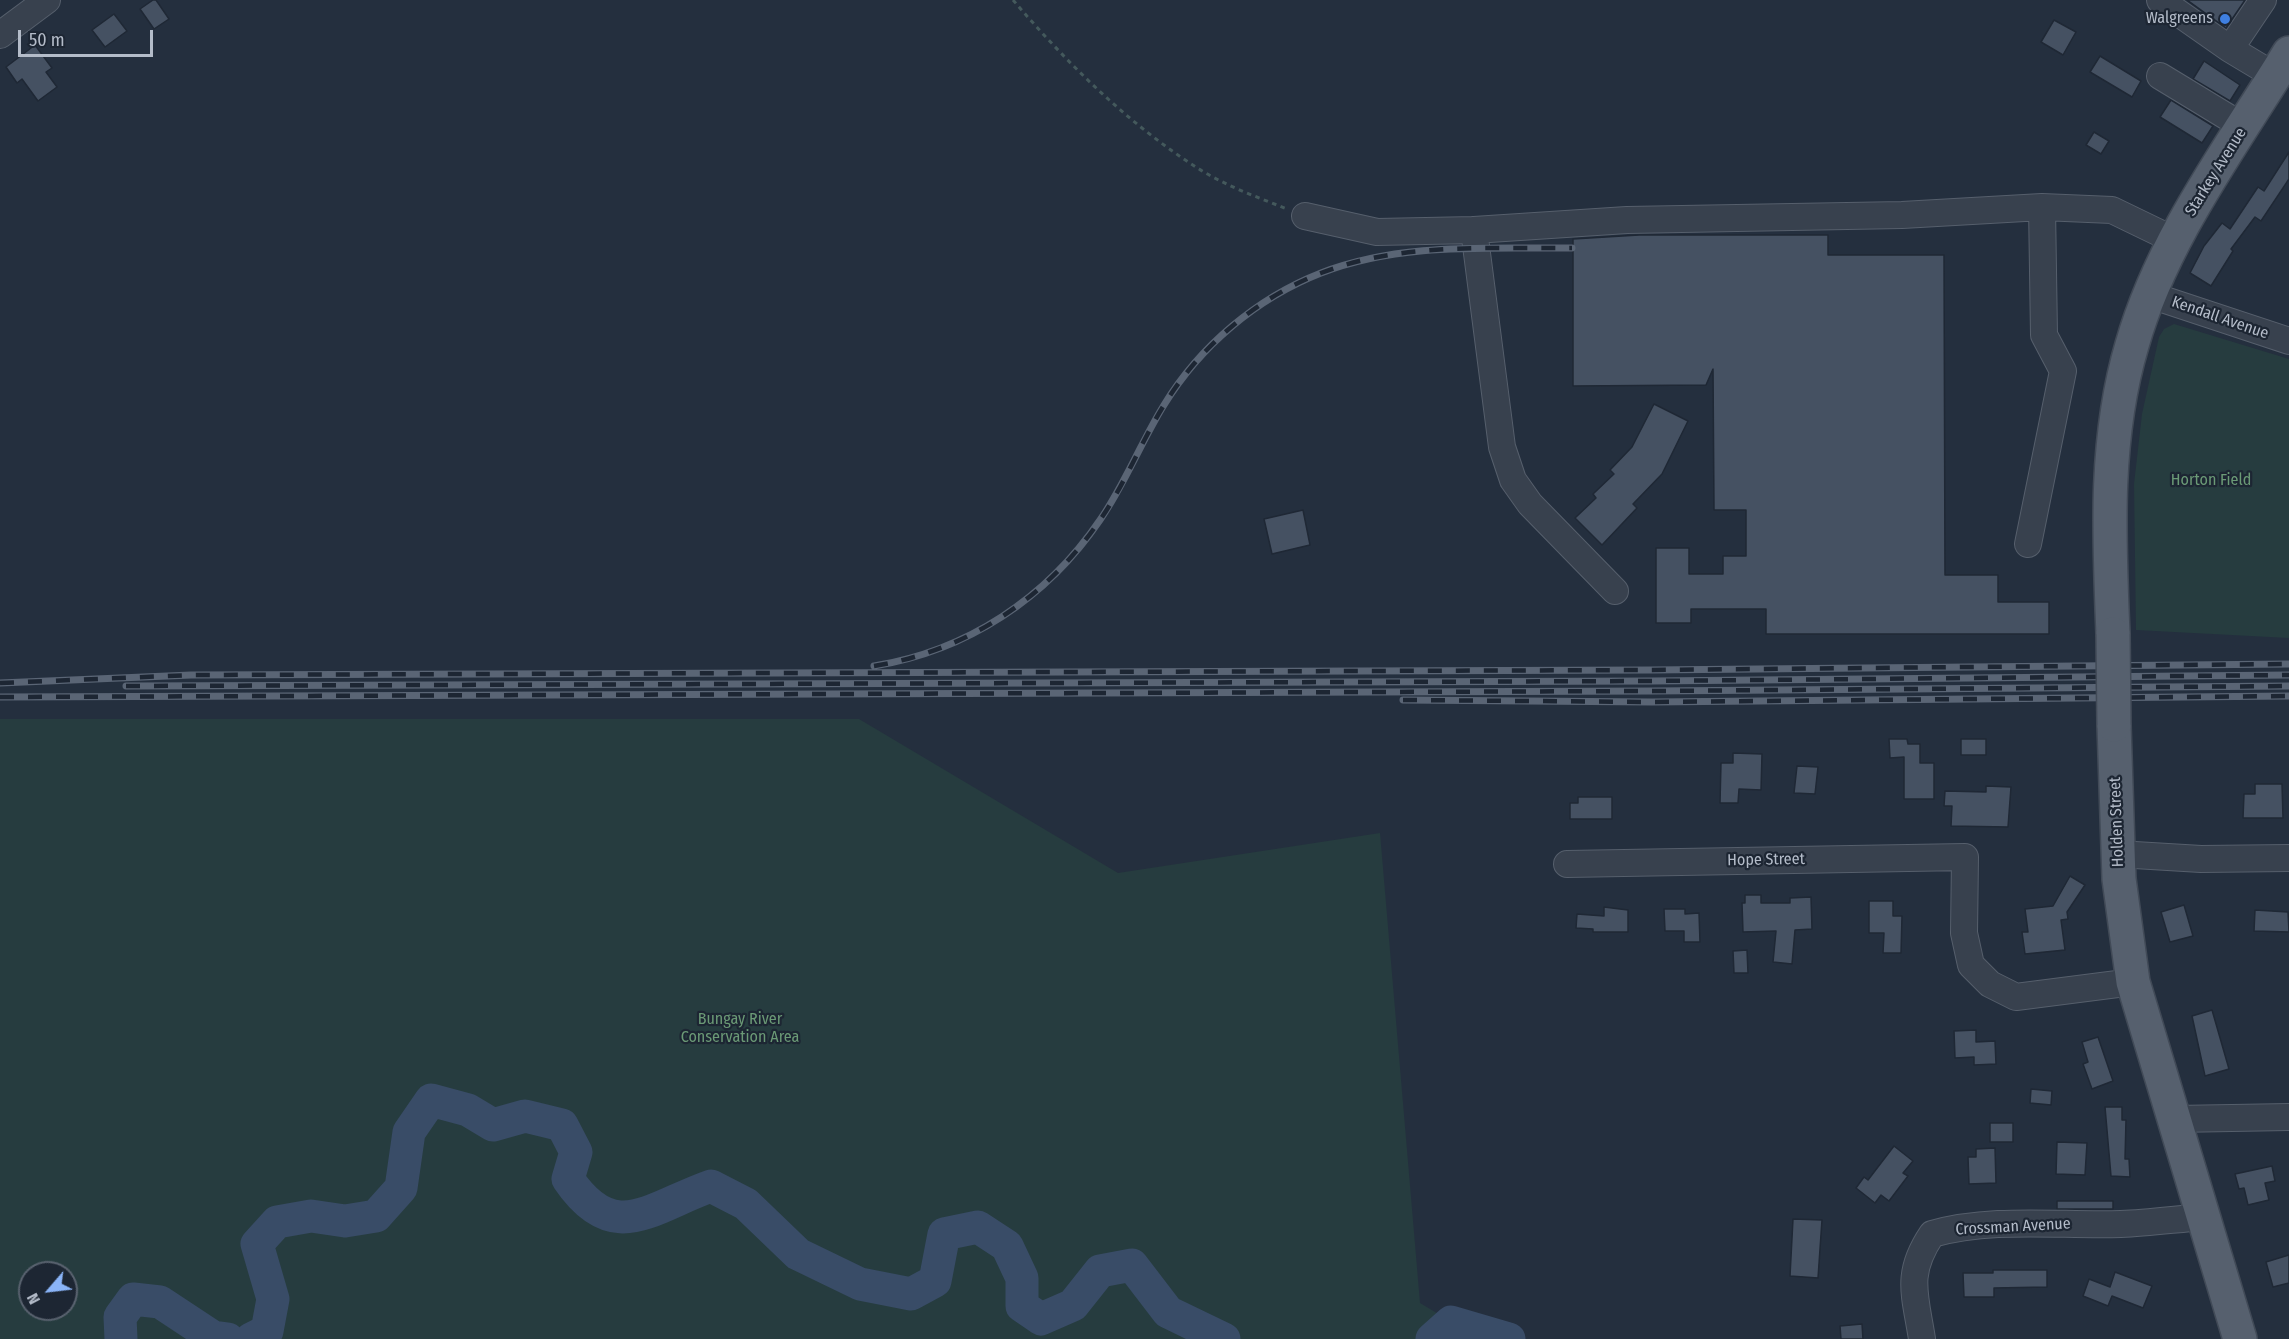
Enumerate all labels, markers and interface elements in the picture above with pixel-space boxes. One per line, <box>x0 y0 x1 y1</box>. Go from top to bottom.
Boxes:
place label: Walgreens <box>2146 9 2213 29</box>
marker: Walgreens <box>2218 12 2232 26</box>
scale bar <box>21 18 156 56</box>
text: 50 m <box>29 29 65 51</box>
street label: Starkey Avenue <box>2181 124 2251 220</box>
street label: Kendall Avenue <box>2169 292 2271 344</box>
park label: Horton Field <box>2171 471 2251 491</box>
street label: Holden Street <box>2106 777 2128 867</box>
street label: Hope Street <box>1727 850 1805 870</box>
park label: Bungay River Conservation Area <box>681 1010 799 1048</box>
street label: Crossman Avenue <box>1955 1214 2071 1240</box>
north arrow <box>18 1261 78 1321</box>
text: N <box>23 1290 44 1307</box>

